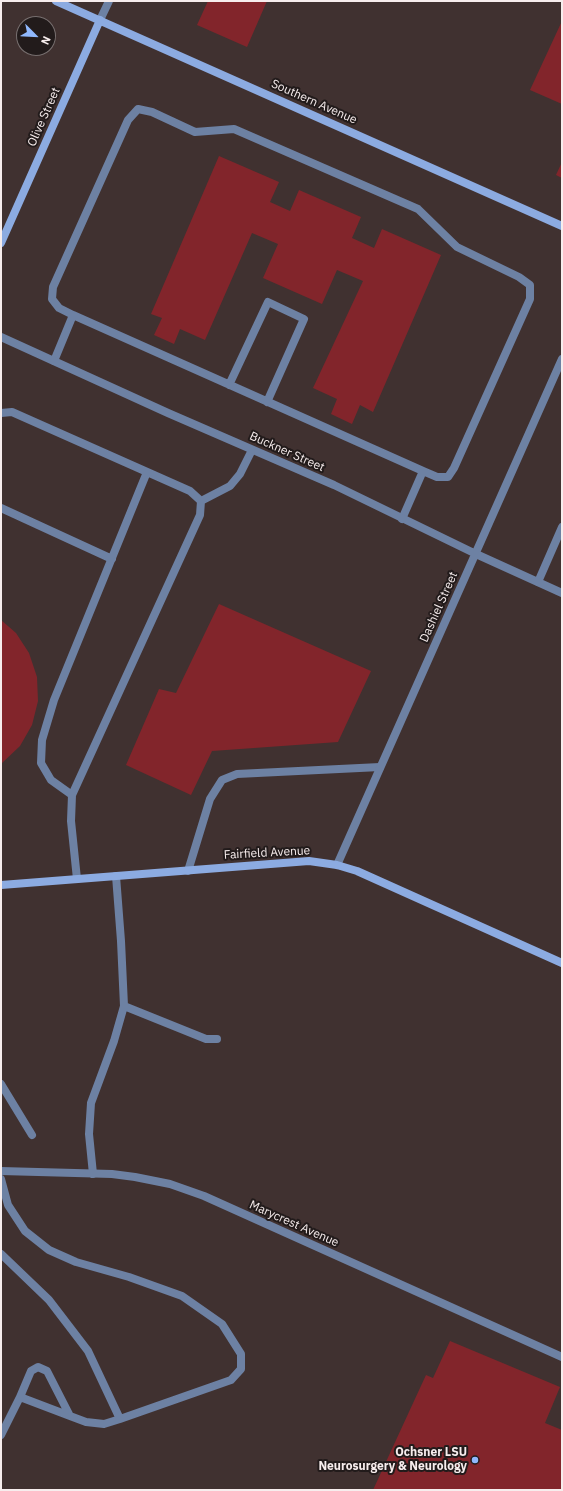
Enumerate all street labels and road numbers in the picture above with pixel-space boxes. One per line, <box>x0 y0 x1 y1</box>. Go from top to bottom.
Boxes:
street label: Southern Avenue <box>269 77 359 127</box>
street label: Olive Street <box>25 85 63 149</box>
street label: Buckner Street <box>247 429 327 475</box>
street label: Dashiel Street <box>417 569 461 645</box>
street label: Fairfield Avenue <box>223 844 311 862</box>
street label: Marycrest Avenue <box>247 1198 341 1250</box>

